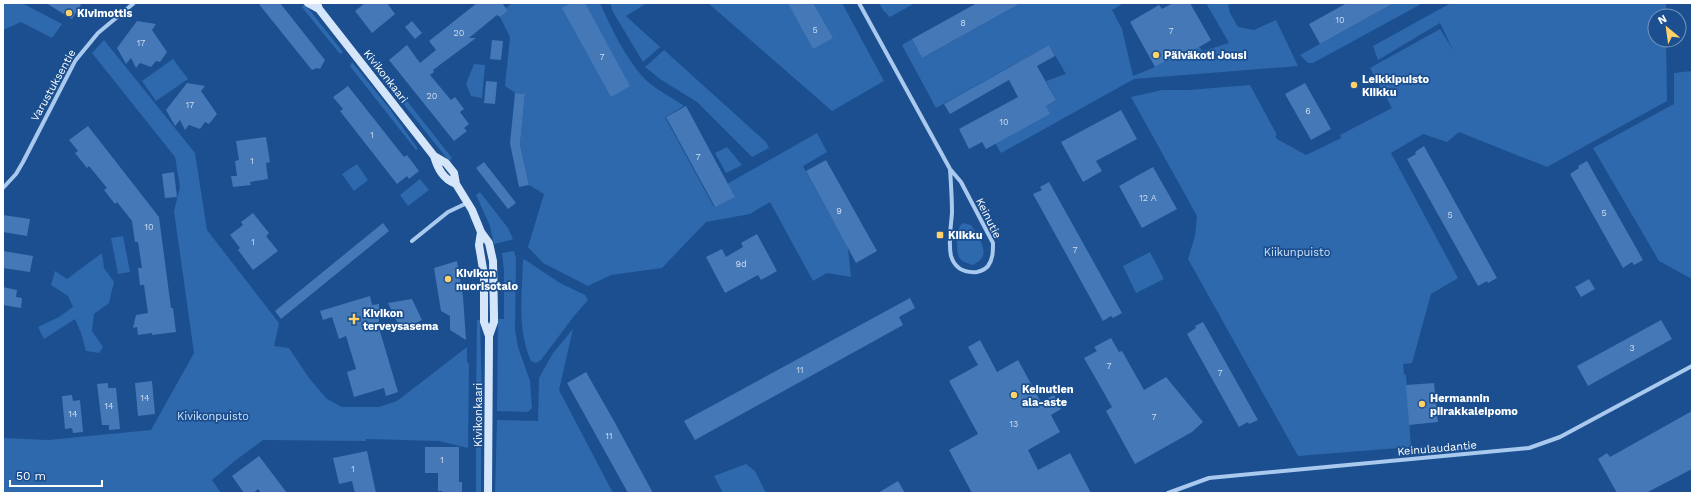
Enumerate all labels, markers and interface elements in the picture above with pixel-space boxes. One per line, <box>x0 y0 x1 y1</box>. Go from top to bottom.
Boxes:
place label: Kivimottis <box>77 7 133 20</box>
marker: Kivimottis <box>64 8 74 18</box>
north arrow <box>1647 8 1687 48</box>
text: N <box>1656 12 1669 27</box>
house number: 10 <box>1335 15 1345 25</box>
house number: 8 <box>960 18 966 28</box>
house number: 5 <box>812 25 818 35</box>
house number: 7 <box>1168 26 1174 36</box>
house number: 20 <box>454 28 465 38</box>
house number: 17 <box>137 38 145 48</box>
street label: Varustuksentie <box>28 47 79 123</box>
street label: Kivikonkaari <box>361 47 411 106</box>
place label: Päiväkoti Jousi <box>1164 49 1247 62</box>
marker: Päiväkoti Jousi <box>1151 50 1161 60</box>
house number: 7 <box>599 52 605 62</box>
place label: Leikkipuisto Kiikku <box>1362 73 1430 99</box>
marker: Leikkipuisto Kiikku <box>1349 80 1359 90</box>
house number: 20 <box>427 91 438 101</box>
house number: 17 <box>186 100 194 110</box>
house number: 6 <box>1305 106 1311 116</box>
house number: 10 <box>999 117 1009 127</box>
house number: 1 <box>370 130 374 140</box>
house number: 7 <box>695 152 701 162</box>
house number: 1 <box>250 156 254 166</box>
house number: 12 A <box>1139 193 1157 203</box>
street label: Keinutie <box>973 196 1004 241</box>
house number: 9 <box>836 206 842 216</box>
house number: 5 <box>1601 208 1607 218</box>
house number: 5 <box>1447 210 1453 220</box>
house number: 10 <box>144 222 154 232</box>
place label: Kiikku <box>948 229 983 242</box>
marker: Kiikku <box>935 230 945 240</box>
house number: 1 <box>251 237 255 247</box>
house number: 7 <box>1072 245 1078 255</box>
park label: Kiikunpuisto <box>1264 246 1330 259</box>
house number: 9d <box>735 259 747 269</box>
place label: Kivikon nuorisotalo <box>456 267 518 293</box>
marker: Kivikon nuorisotalo <box>443 274 453 284</box>
place label: Kivikon terveysasema <box>363 307 439 333</box>
marker: Kivikon terveysasema <box>348 313 360 325</box>
house number: 3 <box>1629 343 1635 353</box>
house number: 7 <box>1106 361 1112 371</box>
house number: 11 <box>796 365 804 375</box>
house number: 7 <box>1217 368 1223 378</box>
street label: Kivikonkaari <box>472 383 485 447</box>
place label: Keinutien ala-aste <box>1022 383 1074 409</box>
marker: Keinutien ala-aste <box>1009 390 1019 400</box>
place label: Hermannin piirakkaleipomo <box>1430 392 1518 418</box>
house number: 14 <box>140 393 150 403</box>
marker: Hermannin piirakkaleipomo <box>1417 399 1427 409</box>
house number: 14 <box>104 401 114 411</box>
house number: 14 <box>68 409 78 419</box>
park label: Kivikonpuisto <box>177 410 249 423</box>
house number: 7 <box>1151 412 1157 422</box>
house number: 13 <box>1010 419 1018 429</box>
house number: 11 <box>605 431 613 441</box>
street label: Keinulaudantie <box>1397 439 1477 458</box>
house number: 1 <box>440 455 444 465</box>
scale bar <box>10 462 102 488</box>
house number: 1 <box>351 464 355 474</box>
text: 50 m <box>16 469 46 483</box>

